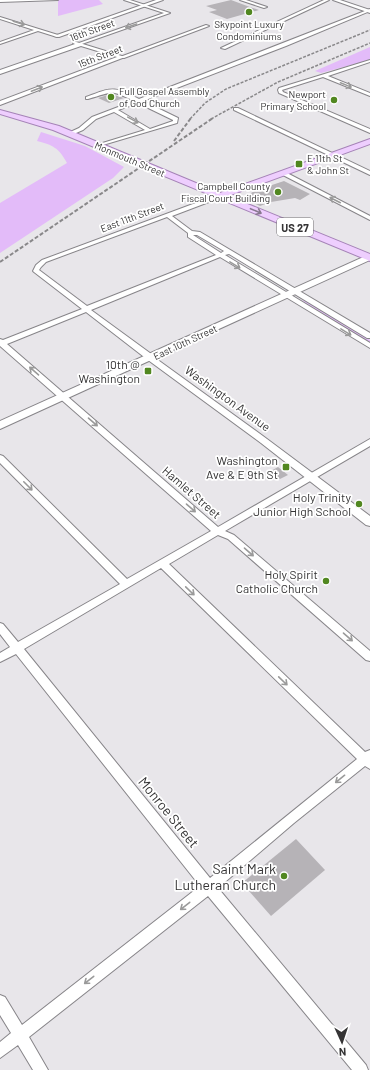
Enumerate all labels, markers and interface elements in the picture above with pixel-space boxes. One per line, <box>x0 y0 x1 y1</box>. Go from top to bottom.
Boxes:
marker: Skypoint Luxury Condominiums <box>244 7 254 17</box>
street label: 16th Street <box>68 16 116 44</box>
place label: Skypoint Luxury Condominiums <box>214 18 284 42</box>
one-way arrow <box>13 20 25 28</box>
one-way arrow <box>125 23 138 30</box>
street label: 15th Street <box>76 42 124 70</box>
one-way arrow <box>339 82 351 90</box>
one-way arrow <box>30 85 42 93</box>
place label: Full Gospel Assembly of God Church <box>119 85 210 109</box>
place label: Newport Primary School <box>260 88 326 112</box>
marker: Full Gospel Assembly of God Church <box>106 92 116 102</box>
marker: Newport Primary School <box>329 95 339 105</box>
one-way arrow <box>127 116 139 124</box>
street label: Monmouth Street <box>93 139 167 179</box>
place label: E 11th St & John St <box>307 152 349 176</box>
marker: E 11th St & John St <box>294 159 304 169</box>
place label: Campbell County Fiscal Court Building <box>181 180 270 204</box>
marker: Campbell County Fiscal Court Building <box>273 187 283 197</box>
one-way arrow <box>330 196 342 203</box>
street label: East 11th Street <box>99 199 166 235</box>
one-way arrow <box>250 207 262 215</box>
road number: US 27 <box>277 218 313 236</box>
one-way arrow <box>229 261 241 269</box>
street label: East 10th Street <box>151 322 219 362</box>
one-way arrow <box>340 328 352 336</box>
place label: 10th @ Washington <box>79 357 140 385</box>
street label: Washington Avenue <box>183 362 273 434</box>
one-way arrow <box>29 366 40 375</box>
marker: 10th @ Washington <box>143 366 153 376</box>
one-way arrow <box>88 417 98 427</box>
place label: Washington Ave & E 9th St <box>206 453 278 481</box>
marker: Washington Ave & E 9th St <box>281 462 291 472</box>
street label: Hamlet Street <box>160 463 224 521</box>
one-way arrow <box>23 481 33 491</box>
place label: Holy Trinity Junior High School <box>253 490 351 518</box>
marker: Holy Trinity Junior High School <box>354 499 364 509</box>
one-way arrow <box>186 503 196 512</box>
one-way arrow <box>244 548 254 557</box>
place label: Holy Spirit Catholic Church <box>236 567 318 595</box>
marker: Holy Spirit Catholic Church <box>321 576 331 586</box>
one-way arrow <box>185 586 195 595</box>
one-way arrow <box>342 633 353 642</box>
one-way arrow <box>278 676 288 686</box>
street label: Monroe Street <box>135 773 203 851</box>
one-way arrow <box>334 775 345 784</box>
place label: Saint Mark Lutheran Church <box>175 860 276 893</box>
marker: Saint Mark Lutheran Church <box>279 871 289 881</box>
one-way arrow <box>179 901 190 910</box>
one-way arrow <box>84 976 95 984</box>
north arrow <box>322 1022 362 1062</box>
text: N <box>339 1046 347 1059</box>

